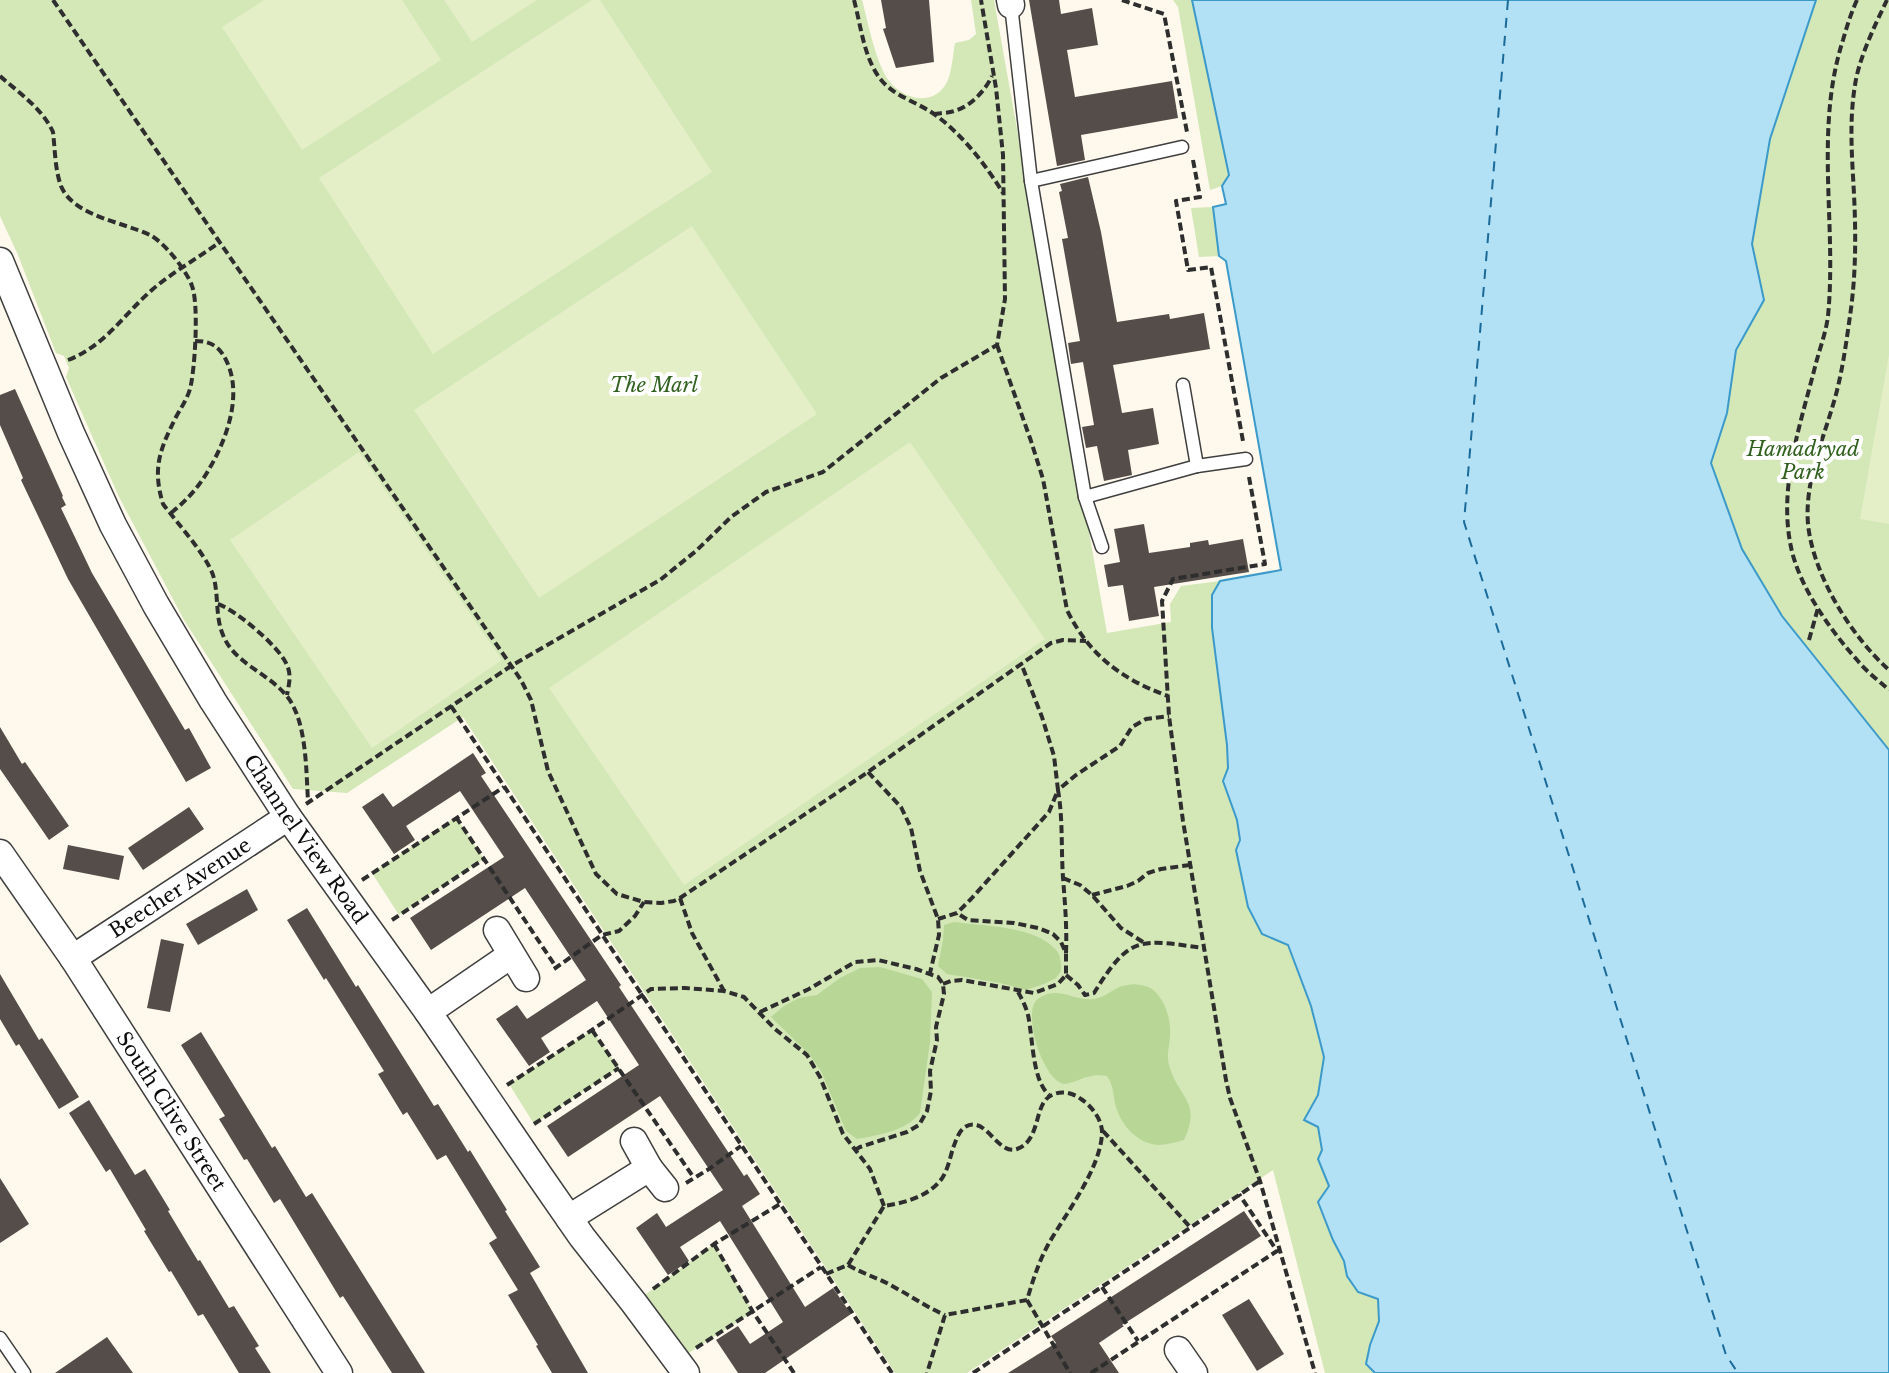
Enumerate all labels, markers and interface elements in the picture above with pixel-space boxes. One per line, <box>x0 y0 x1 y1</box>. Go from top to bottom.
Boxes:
park label: The Marl <box>610 373 699 397</box>
park label: Hamadryad Park <box>1746 437 1859 484</box>
street label: Channel View Road <box>239 750 373 928</box>
street label: Beecher Avenue <box>105 833 255 943</box>
street label: South Clive Street <box>111 1027 232 1196</box>

